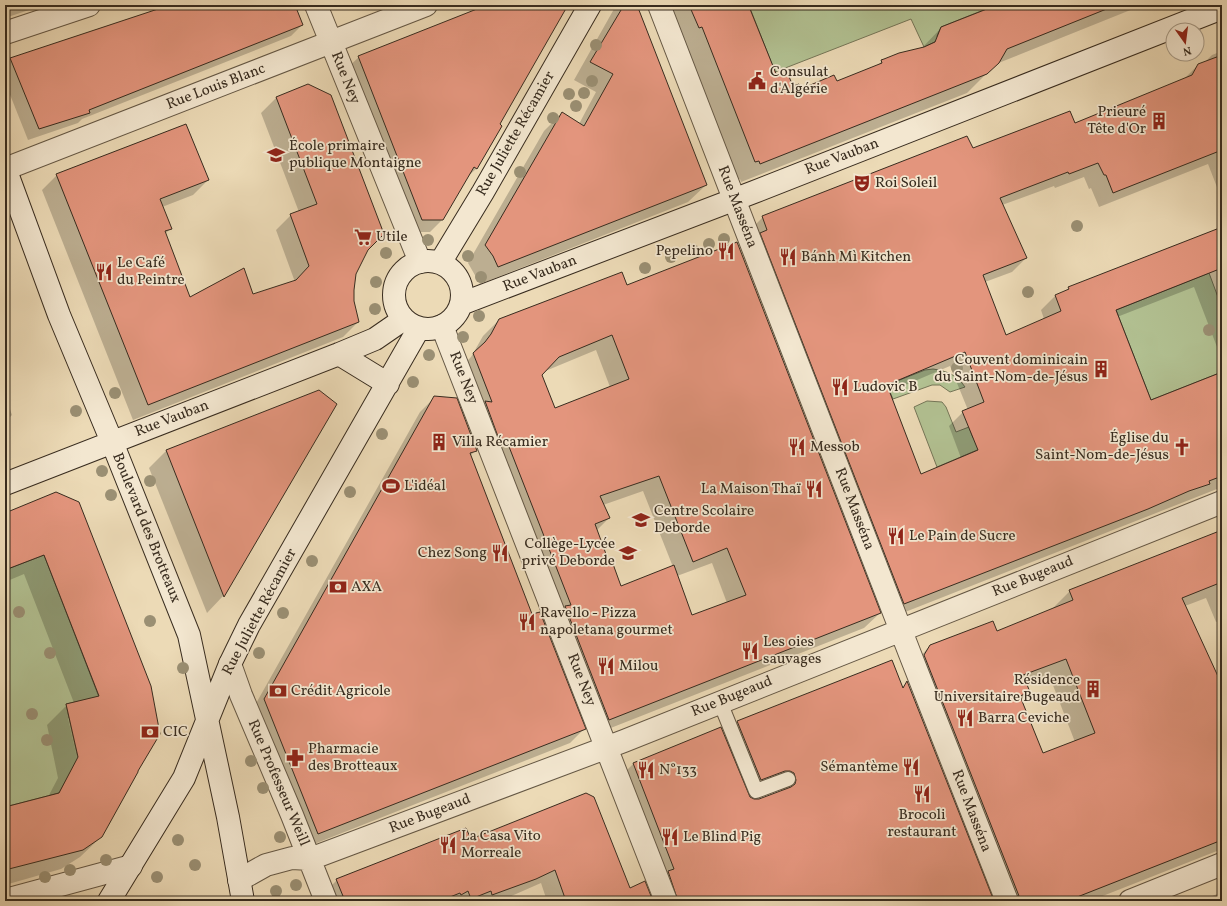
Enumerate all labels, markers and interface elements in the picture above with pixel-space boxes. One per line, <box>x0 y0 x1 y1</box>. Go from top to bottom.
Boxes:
north arrow <box>1165 22 1205 62</box>
text: N <box>1181 42 1193 58</box>
street label: Rue Ney <box>325 49 365 107</box>
street label: Rue Louis Blanc <box>163 58 269 116</box>
place label: Consulat d'Algérie <box>770 62 829 100</box>
street label: Rue Juliette Récamier <box>472 68 560 200</box>
public building icon: Consulat d'Algérie <box>747 71 767 91</box>
place label: Prieuré Tête d'Or <box>1087 102 1146 140</box>
building icon: Prieuré Tête d'Or <box>1149 111 1169 131</box>
street label: Rue Vauban <box>802 133 882 181</box>
place label: École primaire publique Montaigne <box>289 136 421 174</box>
school or university icon: École primaire publique Montaigne <box>266 145 286 165</box>
street label: Rue Masséna <box>712 163 762 251</box>
theatre icon: Roi Soleil <box>852 173 872 193</box>
place label: Roi Soleil <box>875 173 937 194</box>
supermarket icon: Utile <box>353 227 373 247</box>
place label: Utile <box>376 227 408 248</box>
place label: Pepelino <box>656 241 713 262</box>
restaurant icon: Pepelino <box>716 241 736 261</box>
restaurant icon: Bánh Mì Kitchen <box>778 247 798 267</box>
place label: Bánh Mì Kitchen <box>801 247 911 268</box>
street label: Rue Vauban <box>500 250 580 298</box>
place label: Le Café du Peintre <box>117 253 185 291</box>
restaurant icon: Le Café du Peintre <box>94 262 114 282</box>
street label: Rue Ney <box>443 349 483 407</box>
place label: Couvent dominicain du Saint-Nom-de-Jésus <box>934 350 1088 388</box>
building icon: Couvent dominicain du Saint-Nom-de-Jésus <box>1091 359 1111 379</box>
restaurant icon: Ludovic B <box>830 377 850 397</box>
place label: Ludovic B <box>853 377 918 398</box>
street label: Rue Vauban <box>132 395 212 443</box>
place label: Église du Saint-Nom-de-Jésus <box>1035 428 1169 466</box>
building icon: Villa Récamier <box>429 432 449 452</box>
place label: Villa Récamier <box>452 432 548 453</box>
restaurant icon: Messob <box>787 437 807 457</box>
place label: Messob <box>810 437 860 458</box>
church icon: Église du Saint-Nom-de-Jésus <box>1172 437 1192 457</box>
street label: Boulevard des Brotteaux <box>106 450 186 606</box>
street label: Rue Masséna <box>829 465 879 553</box>
sports icon: L'idéal <box>381 476 401 496</box>
place label: L'idéal <box>404 476 446 497</box>
place label: La Maison Thaï <box>701 479 801 500</box>
restaurant icon: La Maison Thaï <box>804 479 824 499</box>
place label: Centre Scolaire Deborde <box>654 501 754 539</box>
school or university icon: Centre Scolaire Deborde <box>631 510 651 530</box>
restaurant icon: Le Pain de Sucre <box>886 526 906 546</box>
place label: Le Pain de Sucre <box>909 526 1016 547</box>
place label: Collège-Lycée privé Deborde <box>522 534 615 572</box>
place label: Chez Song <box>418 543 487 564</box>
restaurant icon: Chez Song <box>490 543 510 563</box>
school or university icon: Collège-Lycée privé Deborde <box>618 543 638 563</box>
street label: Rue Juliette Récamier <box>218 545 302 679</box>
street label: Rue Bugeaud <box>989 551 1077 603</box>
bank icon: AXA <box>328 577 348 597</box>
place label: AXA <box>351 577 383 598</box>
place label: Ravello - Pizza napoletana gourmet <box>540 603 673 641</box>
restaurant icon: Ravello - Pizza napoletana gourmet <box>517 612 537 632</box>
place label: Les oies sauvages <box>763 632 822 670</box>
restaurant icon: Les oies sauvages <box>740 641 760 661</box>
street label: Rue Ney <box>561 651 601 709</box>
restaurant icon: Milou <box>596 656 616 676</box>
place label: Milou <box>619 656 658 677</box>
place label: Résidence Universitaire Bugeaud <box>934 670 1080 708</box>
street label: Rue Bugeaud <box>688 671 776 723</box>
building icon: Résidence Universitaire Bugeaud <box>1083 679 1103 699</box>
bank icon: Crédit Agricole <box>268 681 288 701</box>
place label: Crédit Agricole <box>291 681 391 702</box>
restaurant icon: Barra Ceviche <box>955 708 975 728</box>
place label: Barra Ceviche <box>978 708 1069 729</box>
street label: Rue Professeur Weill <box>242 716 314 850</box>
bank icon: CIC <box>140 722 160 742</box>
place label: CIC <box>163 722 188 743</box>
place label: Pharmacie des Brotteaux <box>308 739 398 777</box>
pharmacy icon: Pharmacie des Brotteaux <box>285 748 305 768</box>
place label: Sémantème <box>820 757 898 778</box>
restaurant icon: Sémantème <box>901 757 921 777</box>
restaurant icon: N°133 <box>636 760 656 780</box>
place label: N°133 <box>659 760 697 781</box>
street label: Rue Masséna <box>946 767 996 855</box>
restaurant icon: Brocoli restaurant <box>912 784 932 804</box>
street label: Rue Bugeaud <box>386 789 474 839</box>
place label: Brocoli restaurant <box>888 805 957 843</box>
place label: La Casa Vito Morreale <box>461 826 541 864</box>
restaurant icon: Le Blind Pig <box>660 827 680 847</box>
place label: Le Blind Pig <box>683 827 762 848</box>
restaurant icon: La Casa Vito Morreale <box>438 835 458 855</box>

